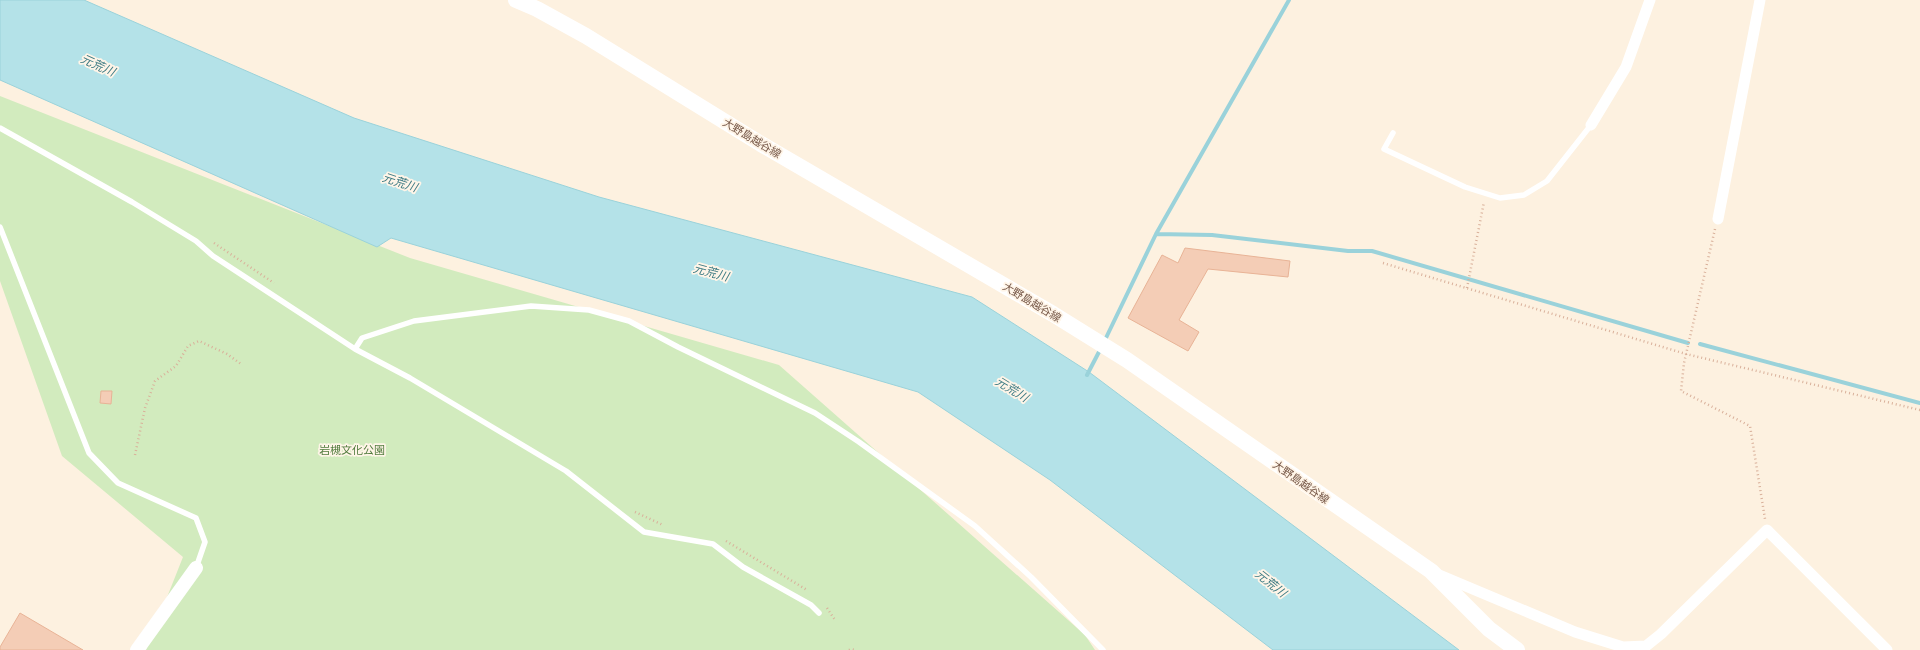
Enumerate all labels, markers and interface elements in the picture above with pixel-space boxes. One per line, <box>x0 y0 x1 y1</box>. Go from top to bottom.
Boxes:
water label: 元荒川 <box>79 52 119 79</box>
street label: 大野島越谷線 <box>721 116 783 160</box>
water label: 元荒川 <box>381 170 421 194</box>
water label: 元荒川 <box>692 261 732 283</box>
street label: 大野島越谷線 <box>1001 280 1063 324</box>
water label: 元荒川 <box>993 374 1032 405</box>
park label: 岩槻文化公園 <box>319 444 385 456</box>
street label: 大野島越谷線 <box>1271 458 1331 506</box>
water label: 元荒川 <box>1253 567 1291 601</box>

